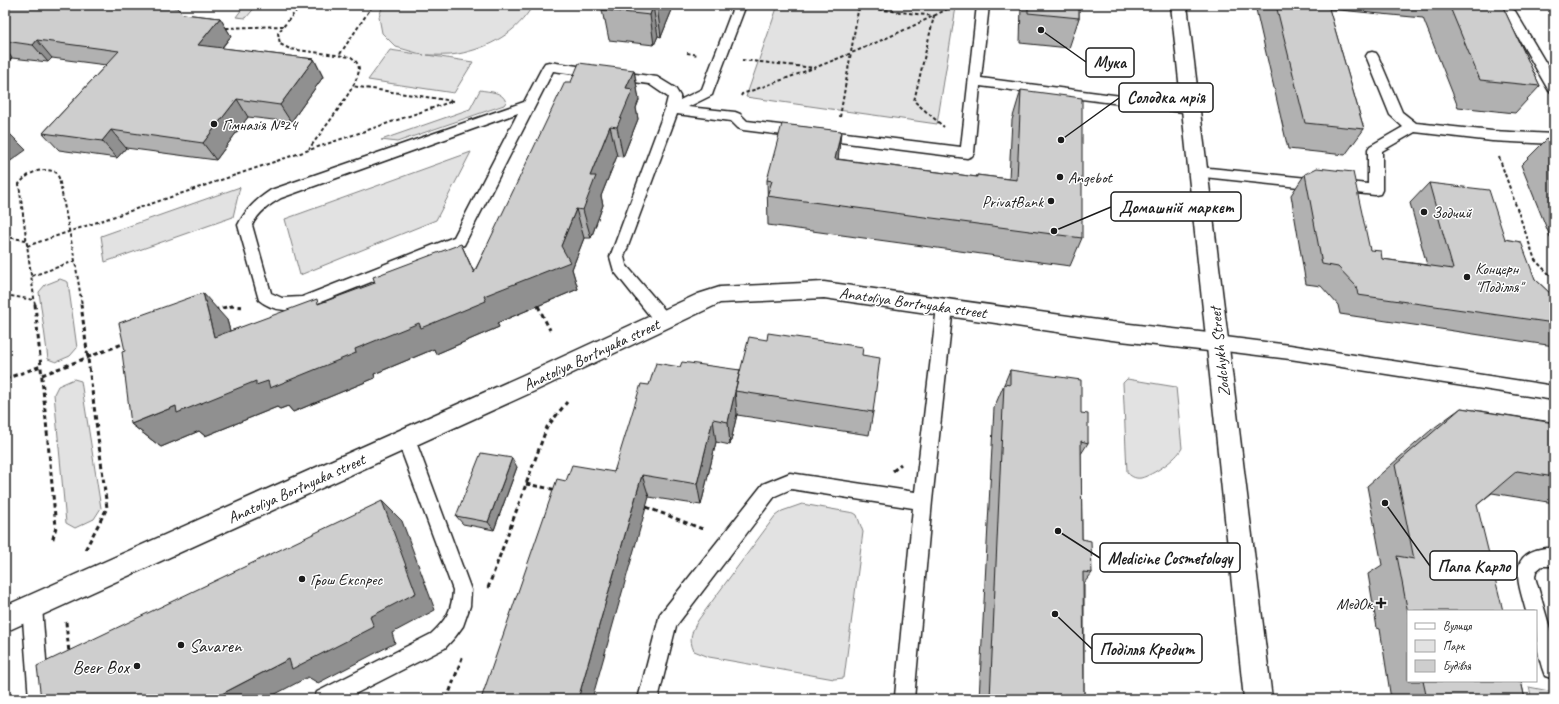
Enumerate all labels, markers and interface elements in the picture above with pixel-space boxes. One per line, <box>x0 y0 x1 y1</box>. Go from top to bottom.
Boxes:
callout: Мука <box>1086 48 1134 77</box>
text: Мука <box>1094 52 1128 73</box>
callout: Солодка мрія <box>1119 83 1213 112</box>
text: Солодка мрія <box>1127 87 1206 108</box>
place label: Гімназія №24 <box>222 115 299 135</box>
marker: Гімназія №24 <box>209 119 219 129</box>
place label: Angebot <box>1068 168 1114 188</box>
marker: Angebot <box>1055 172 1065 182</box>
place label: PrivatBank <box>982 192 1044 212</box>
callout: Домашній маркет <box>1111 192 1241 221</box>
marker: PrivatBank <box>1046 196 1056 206</box>
text: Домашній маркет <box>1119 197 1235 218</box>
place label: Зодчий <box>1432 203 1473 223</box>
marker: Зодчий <box>1419 207 1429 217</box>
place label: Концерн "Поділля" <box>1475 259 1526 297</box>
marker: Концерн "Поділля" <box>1462 272 1472 282</box>
street label: Anatoliya Bortnyaka street <box>838 283 989 323</box>
street label: Zodchykh Street <box>1205 303 1235 398</box>
street label: Anatoliya Bortnyaka street <box>520 314 664 395</box>
street label: Anatoliya Bortnyaka street <box>225 449 370 528</box>
callout: Medicine Cosmetology <box>1100 543 1240 572</box>
text: Medicine Cosmetology <box>1108 548 1234 569</box>
callout: Папа Карло <box>1430 551 1517 580</box>
text: Папа Карло <box>1438 556 1512 577</box>
place label: Грош Експрес <box>310 570 383 590</box>
marker: Грош Експрес <box>297 574 307 584</box>
place label: МедОк <box>1336 594 1373 614</box>
marker: МедОк <box>1375 597 1387 609</box>
legend <box>1407 610 1537 682</box>
text: Вулиця <box>1443 618 1472 634</box>
place label: Savaren <box>189 634 243 658</box>
callout: Поділля Кредит <box>1092 634 1202 663</box>
text: Парк <box>1443 638 1466 654</box>
text: Поділля Кредит <box>1100 639 1195 660</box>
marker: Savaren <box>176 640 186 650</box>
place label: Beer Box <box>72 655 130 679</box>
text: Будівля <box>1443 658 1472 674</box>
marker: Beer Box <box>132 661 142 671</box>

